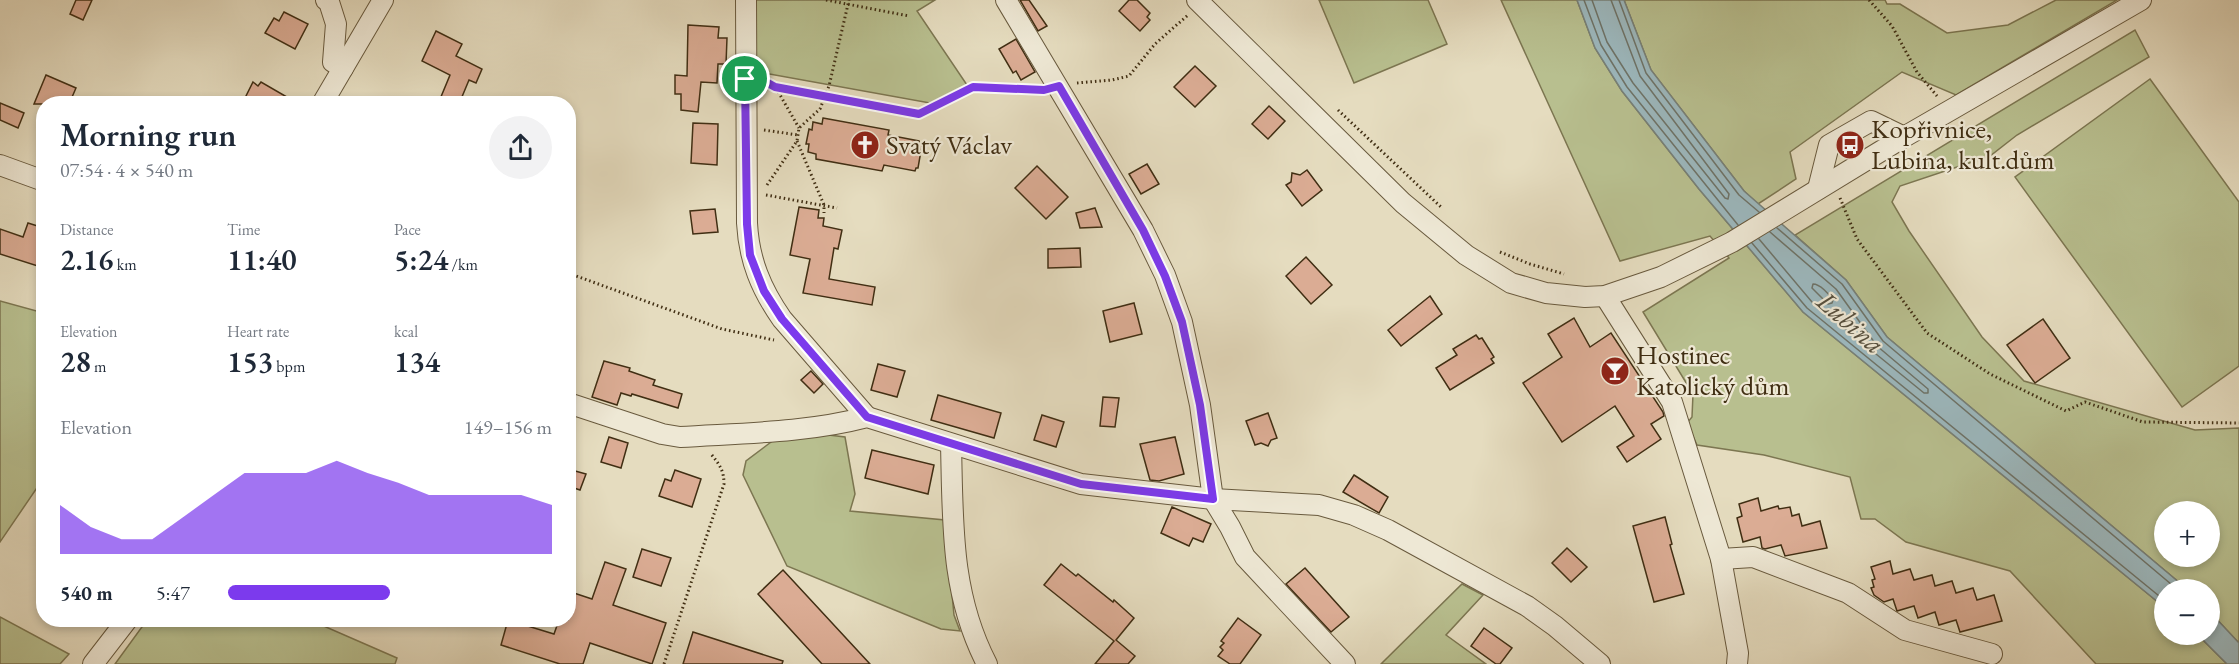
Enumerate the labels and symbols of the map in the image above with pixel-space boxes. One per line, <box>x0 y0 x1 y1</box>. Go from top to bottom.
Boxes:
pin <box>719 53 770 104</box>
place label: Kopřivnice, Lubina, kult.dům <box>1871 111 2054 177</box>
place label: Svatý Václav <box>886 127 1012 162</box>
church icon: Svatý Václav <box>849 129 881 161</box>
bus stop icon: Kopřivnice, Lubina, kult.dům <box>1834 129 1866 161</box>
water label: Lubina <box>1809 282 1893 361</box>
place label: Hostinec Katolický dům <box>1636 337 1789 403</box>
bar icon: Hostinec Katolický dům <box>1599 355 1631 387</box>

